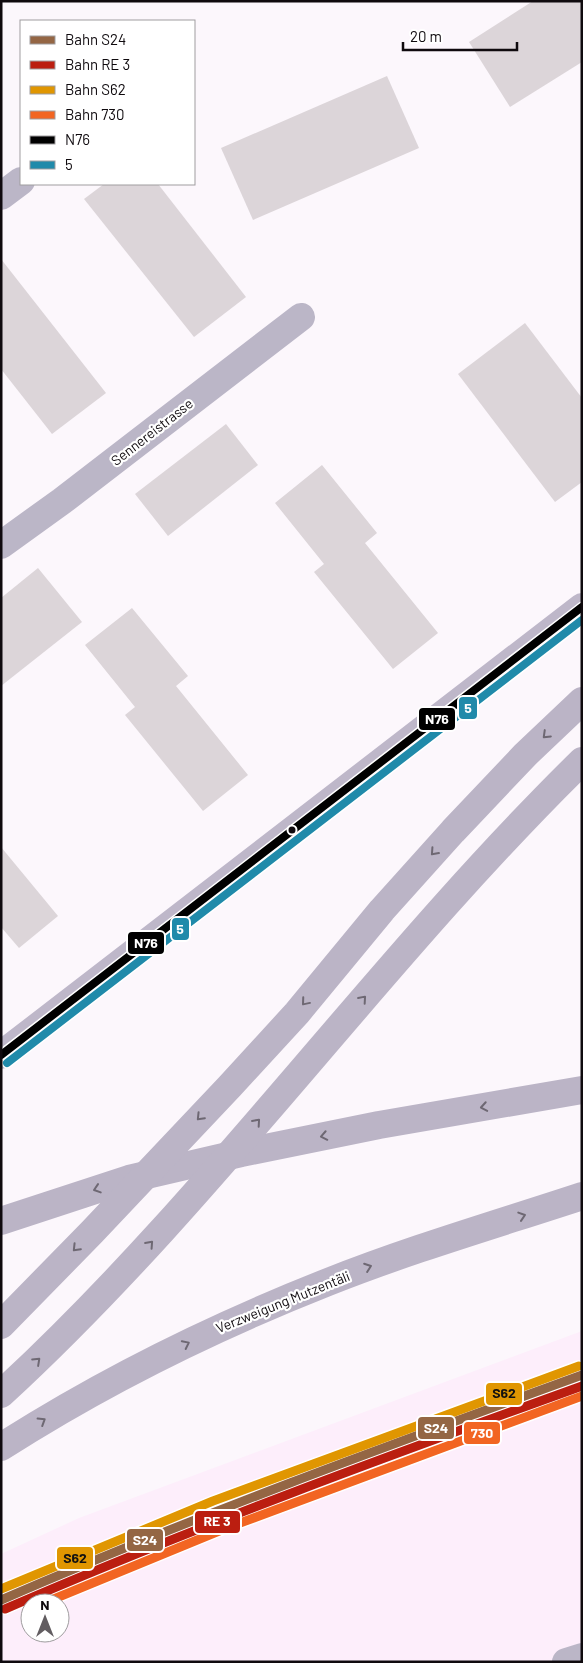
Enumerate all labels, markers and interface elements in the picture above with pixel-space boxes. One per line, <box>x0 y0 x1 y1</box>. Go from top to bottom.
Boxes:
legend <box>20 20 195 185</box>
scale bar <box>403 20 517 52</box>
text: 20 m <box>410 27 442 45</box>
text: Bahn S24 <box>65 30 126 48</box>
text: Bahn RE 3 <box>65 55 130 73</box>
text: Bahn S62 <box>65 80 126 98</box>
text: Bahn 730 <box>65 105 124 123</box>
text: N76 <box>65 130 90 148</box>
text: 5 <box>65 155 73 173</box>
street label: Sennereistrasse <box>107 394 196 469</box>
line badge: 5 <box>458 696 478 720</box>
text: 5 <box>464 699 472 716</box>
line badge: N76 <box>418 707 456 731</box>
text: N76 <box>425 710 449 727</box>
one-way arrow <box>543 729 552 738</box>
unlabelled marker <box>287 825 297 835</box>
one-way arrow <box>431 847 440 856</box>
line badge: 5 <box>171 917 190 941</box>
text: 5 <box>176 920 184 937</box>
line badge: N76 <box>127 931 165 955</box>
text: N76 <box>134 934 158 951</box>
one-way arrow <box>303 996 311 1005</box>
one-way arrow <box>358 996 367 1005</box>
one-way arrow <box>479 1102 488 1112</box>
one-way arrow <box>197 1112 206 1121</box>
one-way arrow <box>251 1119 260 1128</box>
one-way arrow <box>319 1131 328 1141</box>
one-way arrow <box>94 1183 102 1193</box>
one-way arrow <box>517 1211 525 1221</box>
one-way arrow <box>144 1241 153 1250</box>
one-way arrow <box>73 1243 82 1252</box>
one-way arrow <box>363 1263 371 1273</box>
street label: Verzweigung Mutzentäli <box>213 1267 352 1336</box>
one-way arrow <box>180 1340 189 1350</box>
one-way arrow <box>32 1358 41 1367</box>
line badge: S62 <box>485 1382 523 1406</box>
text: S62 <box>492 1384 516 1401</box>
line badge: S24 <box>417 1416 455 1440</box>
one-way arrow <box>37 1417 46 1427</box>
text: S24 <box>424 1419 448 1436</box>
line badge: 730 <box>463 1421 501 1445</box>
text: 730 <box>471 1424 493 1441</box>
line badge: RE 3 <box>194 1510 241 1534</box>
text: RE 3 <box>203 1512 231 1529</box>
line badge: S24 <box>126 1528 164 1552</box>
text: S24 <box>133 1531 157 1548</box>
line badge: S62 <box>56 1546 94 1570</box>
text: S62 <box>63 1549 87 1566</box>
north arrow <box>20 1593 70 1643</box>
text: N <box>40 1596 50 1613</box>

